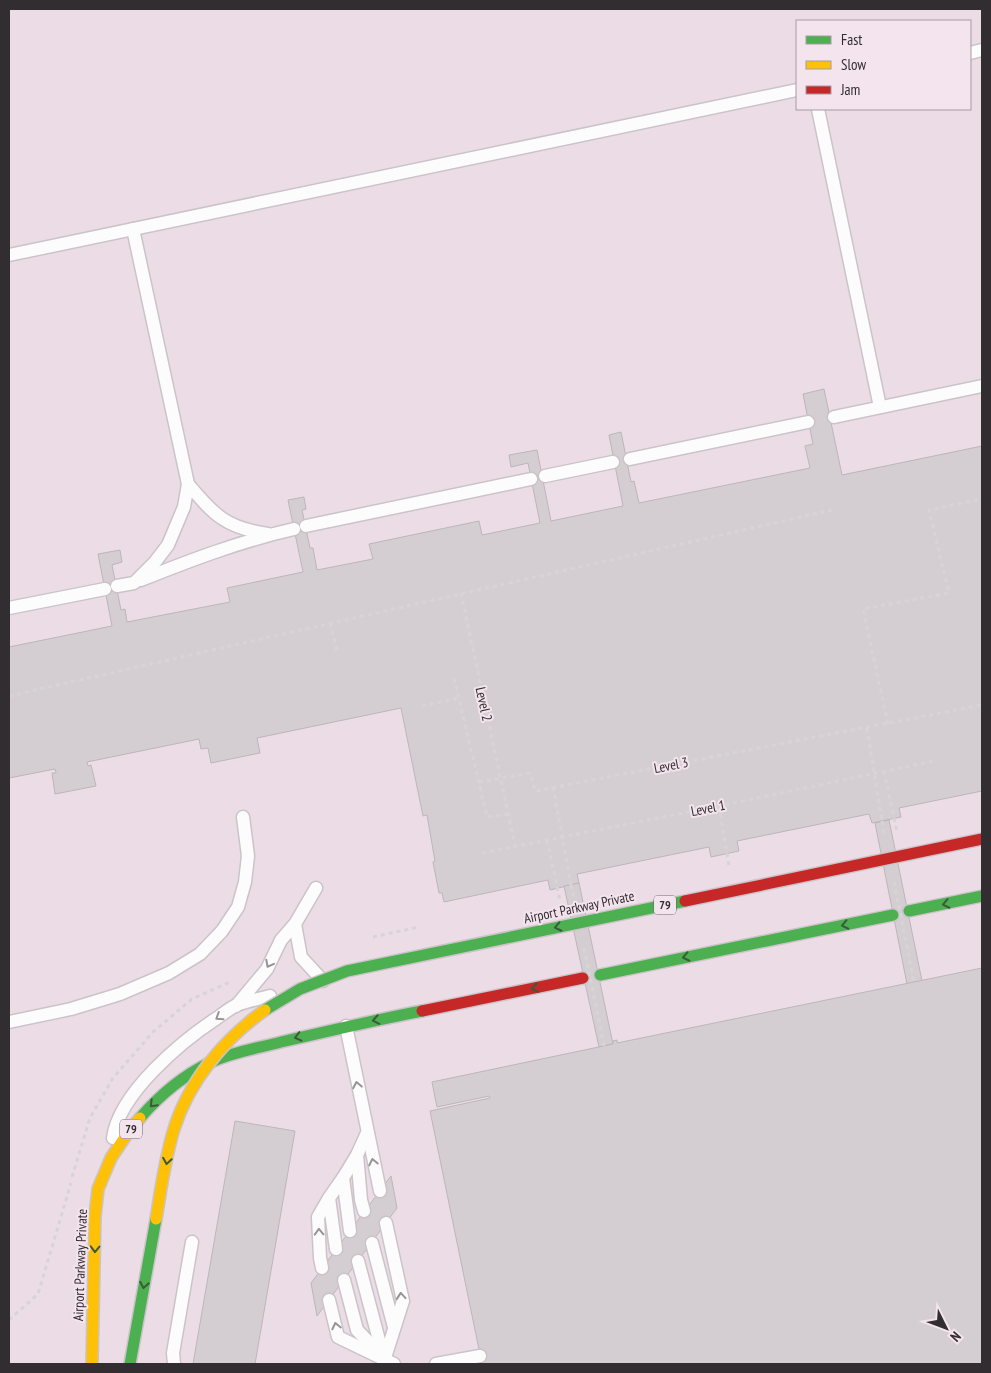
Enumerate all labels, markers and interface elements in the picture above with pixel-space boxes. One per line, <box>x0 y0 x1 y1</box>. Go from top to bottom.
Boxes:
legend <box>796 20 971 110</box>
text: Fast <box>841 30 862 49</box>
text: Slow <box>841 55 866 74</box>
text: Jam <box>840 80 860 99</box>
street label: Level 2 <box>472 685 496 723</box>
street label: Level 3 <box>652 753 690 777</box>
street label: Level 1 <box>689 796 727 820</box>
street label: Airport Parkway Private <box>522 886 636 927</box>
road number: 79 <box>654 896 676 914</box>
one-way arrow <box>941 898 950 909</box>
one-way arrow <box>841 919 849 929</box>
one-way arrow <box>553 921 562 932</box>
one-way arrow <box>681 952 690 962</box>
one-way arrow <box>265 959 275 968</box>
one-way arrow <box>531 982 540 993</box>
one-way arrow <box>215 1011 224 1020</box>
one-way arrow <box>372 1014 381 1025</box>
one-way arrow <box>295 1032 303 1042</box>
one-way arrow <box>353 1081 363 1089</box>
one-way arrow <box>150 1098 159 1107</box>
road number: 79 <box>120 1120 142 1138</box>
one-way arrow <box>162 1157 172 1165</box>
one-way arrow <box>368 1157 379 1166</box>
street label: Airport Parkway Private <box>69 1208 91 1322</box>
one-way arrow <box>313 1227 324 1235</box>
one-way arrow <box>90 1246 100 1253</box>
one-way arrow <box>140 1280 150 1289</box>
one-way arrow <box>396 1291 407 1299</box>
north arrow <box>921 1303 971 1353</box>
one-way arrow <box>331 1322 342 1331</box>
text: N <box>946 1328 965 1346</box>

